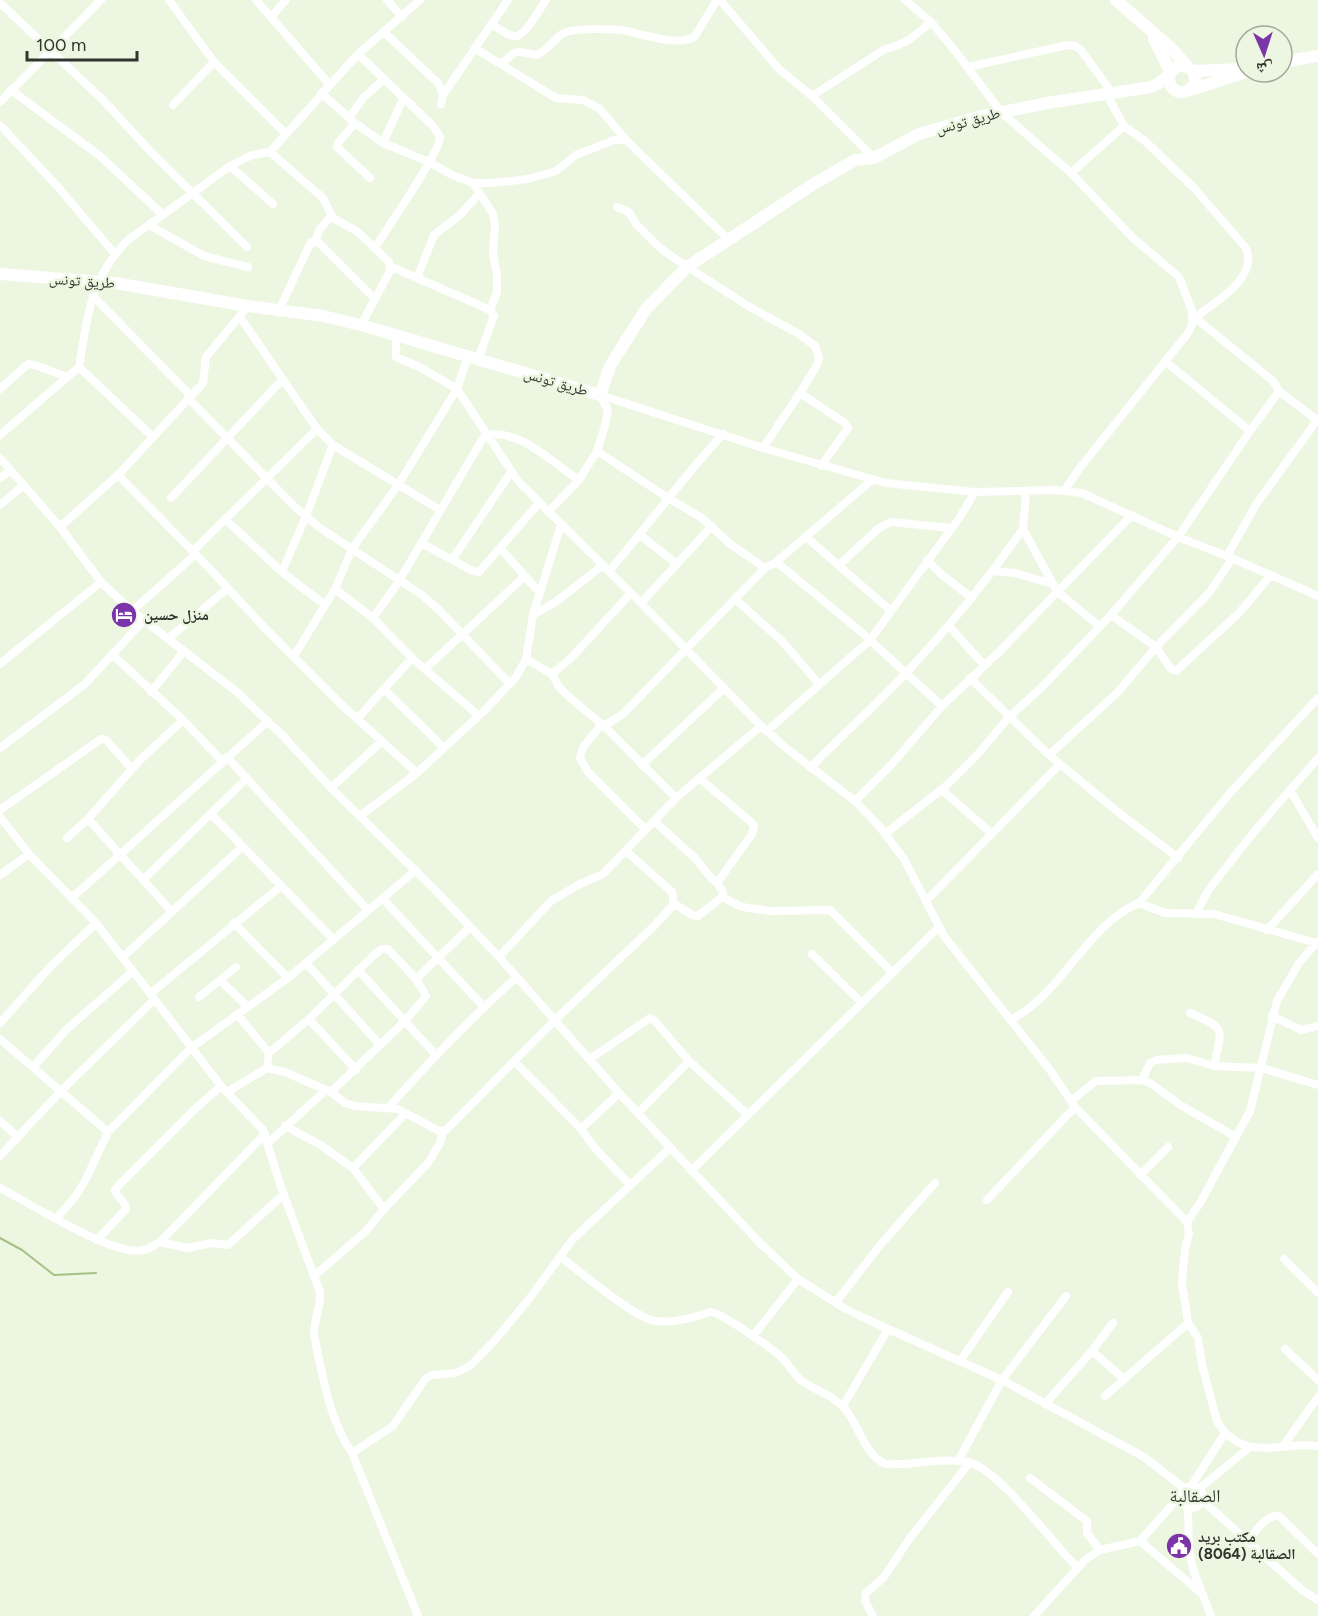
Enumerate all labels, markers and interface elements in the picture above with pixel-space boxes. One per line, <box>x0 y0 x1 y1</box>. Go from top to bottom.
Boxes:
scale bar <box>27 24 136 62</box>
north arrow <box>1234 24 1294 84</box>
text: 100 m <box>36 34 86 56</box>
text: ش <box>1256 59 1274 78</box>
street label: طريق تونس <box>934 104 1003 139</box>
street label: طريق تونس <box>48 270 116 293</box>
street label: طريق تونس <box>522 364 590 401</box>
hotel icon: منزل حسين <box>109 600 139 630</box>
place label: منزل حسين <box>144 606 209 624</box>
district label: الصقالبة <box>1170 1485 1220 1507</box>
place label: مكتب بريد الصقالبة (8064) <box>1198 1528 1295 1563</box>
public building icon: مكتب بريد الصقالبة (8064) <box>1164 1531 1194 1561</box>

